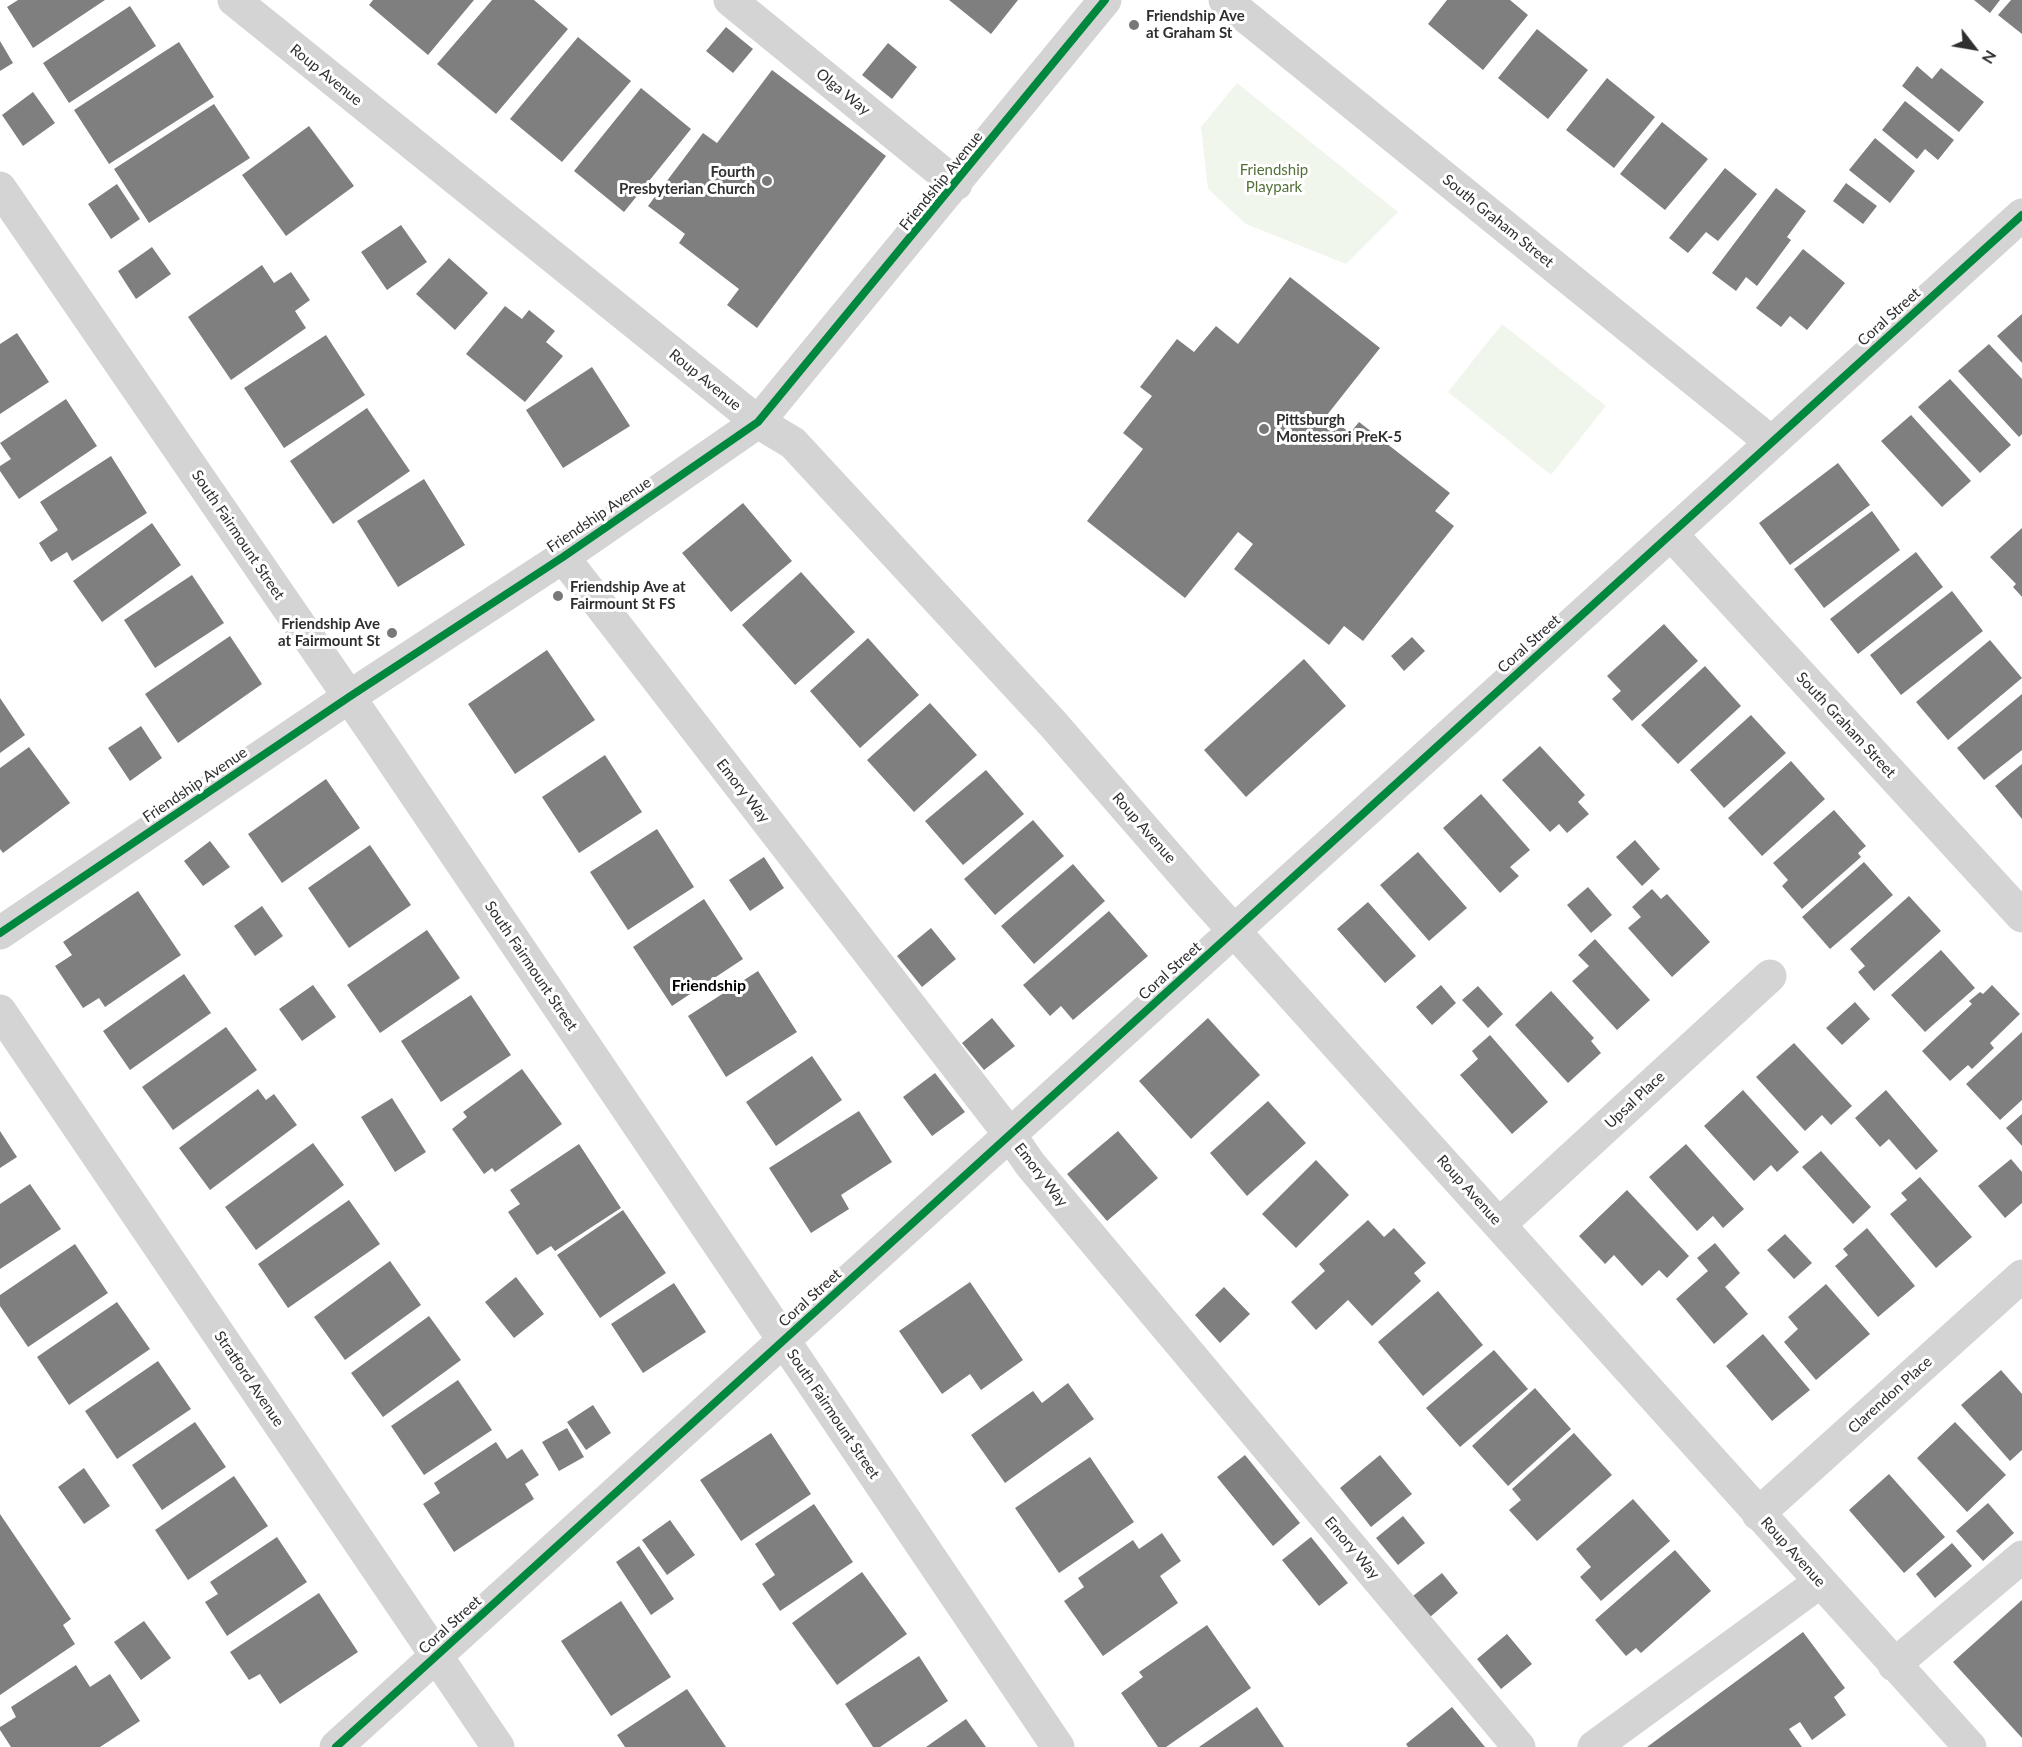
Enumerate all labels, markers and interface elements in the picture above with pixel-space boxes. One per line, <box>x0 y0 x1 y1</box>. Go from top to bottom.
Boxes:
place label: Friendship Ave at Graham St <box>1146 7 1245 42</box>
marker: Friendship Ave at Graham St <box>1127 18 1141 32</box>
north arrow <box>1944 18 2004 78</box>
street label: Roup Avenue <box>286 40 366 110</box>
text: N <box>1979 47 2001 68</box>
street label: Olga Way <box>812 65 874 119</box>
street label: Friendship Avenue <box>896 128 986 234</box>
park label: Friendship Playpark <box>1240 161 1308 196</box>
place label: Fourth Presbyterian Church <box>619 163 755 198</box>
street label: South Graham Street <box>1439 171 1557 271</box>
marker: Fourth Presbyterian Church <box>760 174 774 188</box>
street label: Coral Street <box>1854 284 1924 350</box>
street label: Roup Avenue <box>665 345 745 415</box>
place label: Pittsburgh Montessori PreK-5 <box>1276 411 1402 446</box>
marker: Pittsburgh Montessori PreK-5 <box>1257 422 1271 436</box>
street label: South Fairmount Street <box>188 467 288 603</box>
street label: Friendship Avenue <box>543 473 655 557</box>
place label: Friendship Ave at Fairmount St FS <box>570 578 686 613</box>
marker: Friendship Ave at Fairmount St FS <box>551 589 565 603</box>
street label: Coral Street <box>1494 611 1564 677</box>
place label: Friendship Ave at Fairmount St <box>278 615 380 650</box>
marker: Friendship Ave at Fairmount St <box>385 626 399 640</box>
street label: South Graham Street <box>1792 669 1900 781</box>
street label: Friendship Avenue <box>139 743 251 827</box>
street label: Emory Way <box>713 756 773 826</box>
street label: Roup Avenue <box>1108 789 1180 867</box>
street label: South Fairmount Street <box>481 898 581 1034</box>
street label: Coral Street <box>1135 938 1205 1004</box>
district label: Friendship <box>672 976 746 996</box>
street label: Upsal Place <box>1601 1068 1669 1132</box>
street label: Emory Way <box>1011 1140 1071 1210</box>
street label: Roup Avenue <box>1433 1151 1505 1229</box>
street label: Coral Street <box>775 1265 845 1331</box>
street label: Stratford Avenue <box>210 1328 288 1430</box>
street label: South Fairmount Street <box>783 1346 883 1482</box>
street label: Clarendon Place <box>1844 1353 1936 1437</box>
street label: Emory Way <box>1321 1513 1383 1583</box>
street label: Roup Avenue <box>1757 1513 1829 1591</box>
street label: Coral Street <box>415 1592 485 1658</box>

